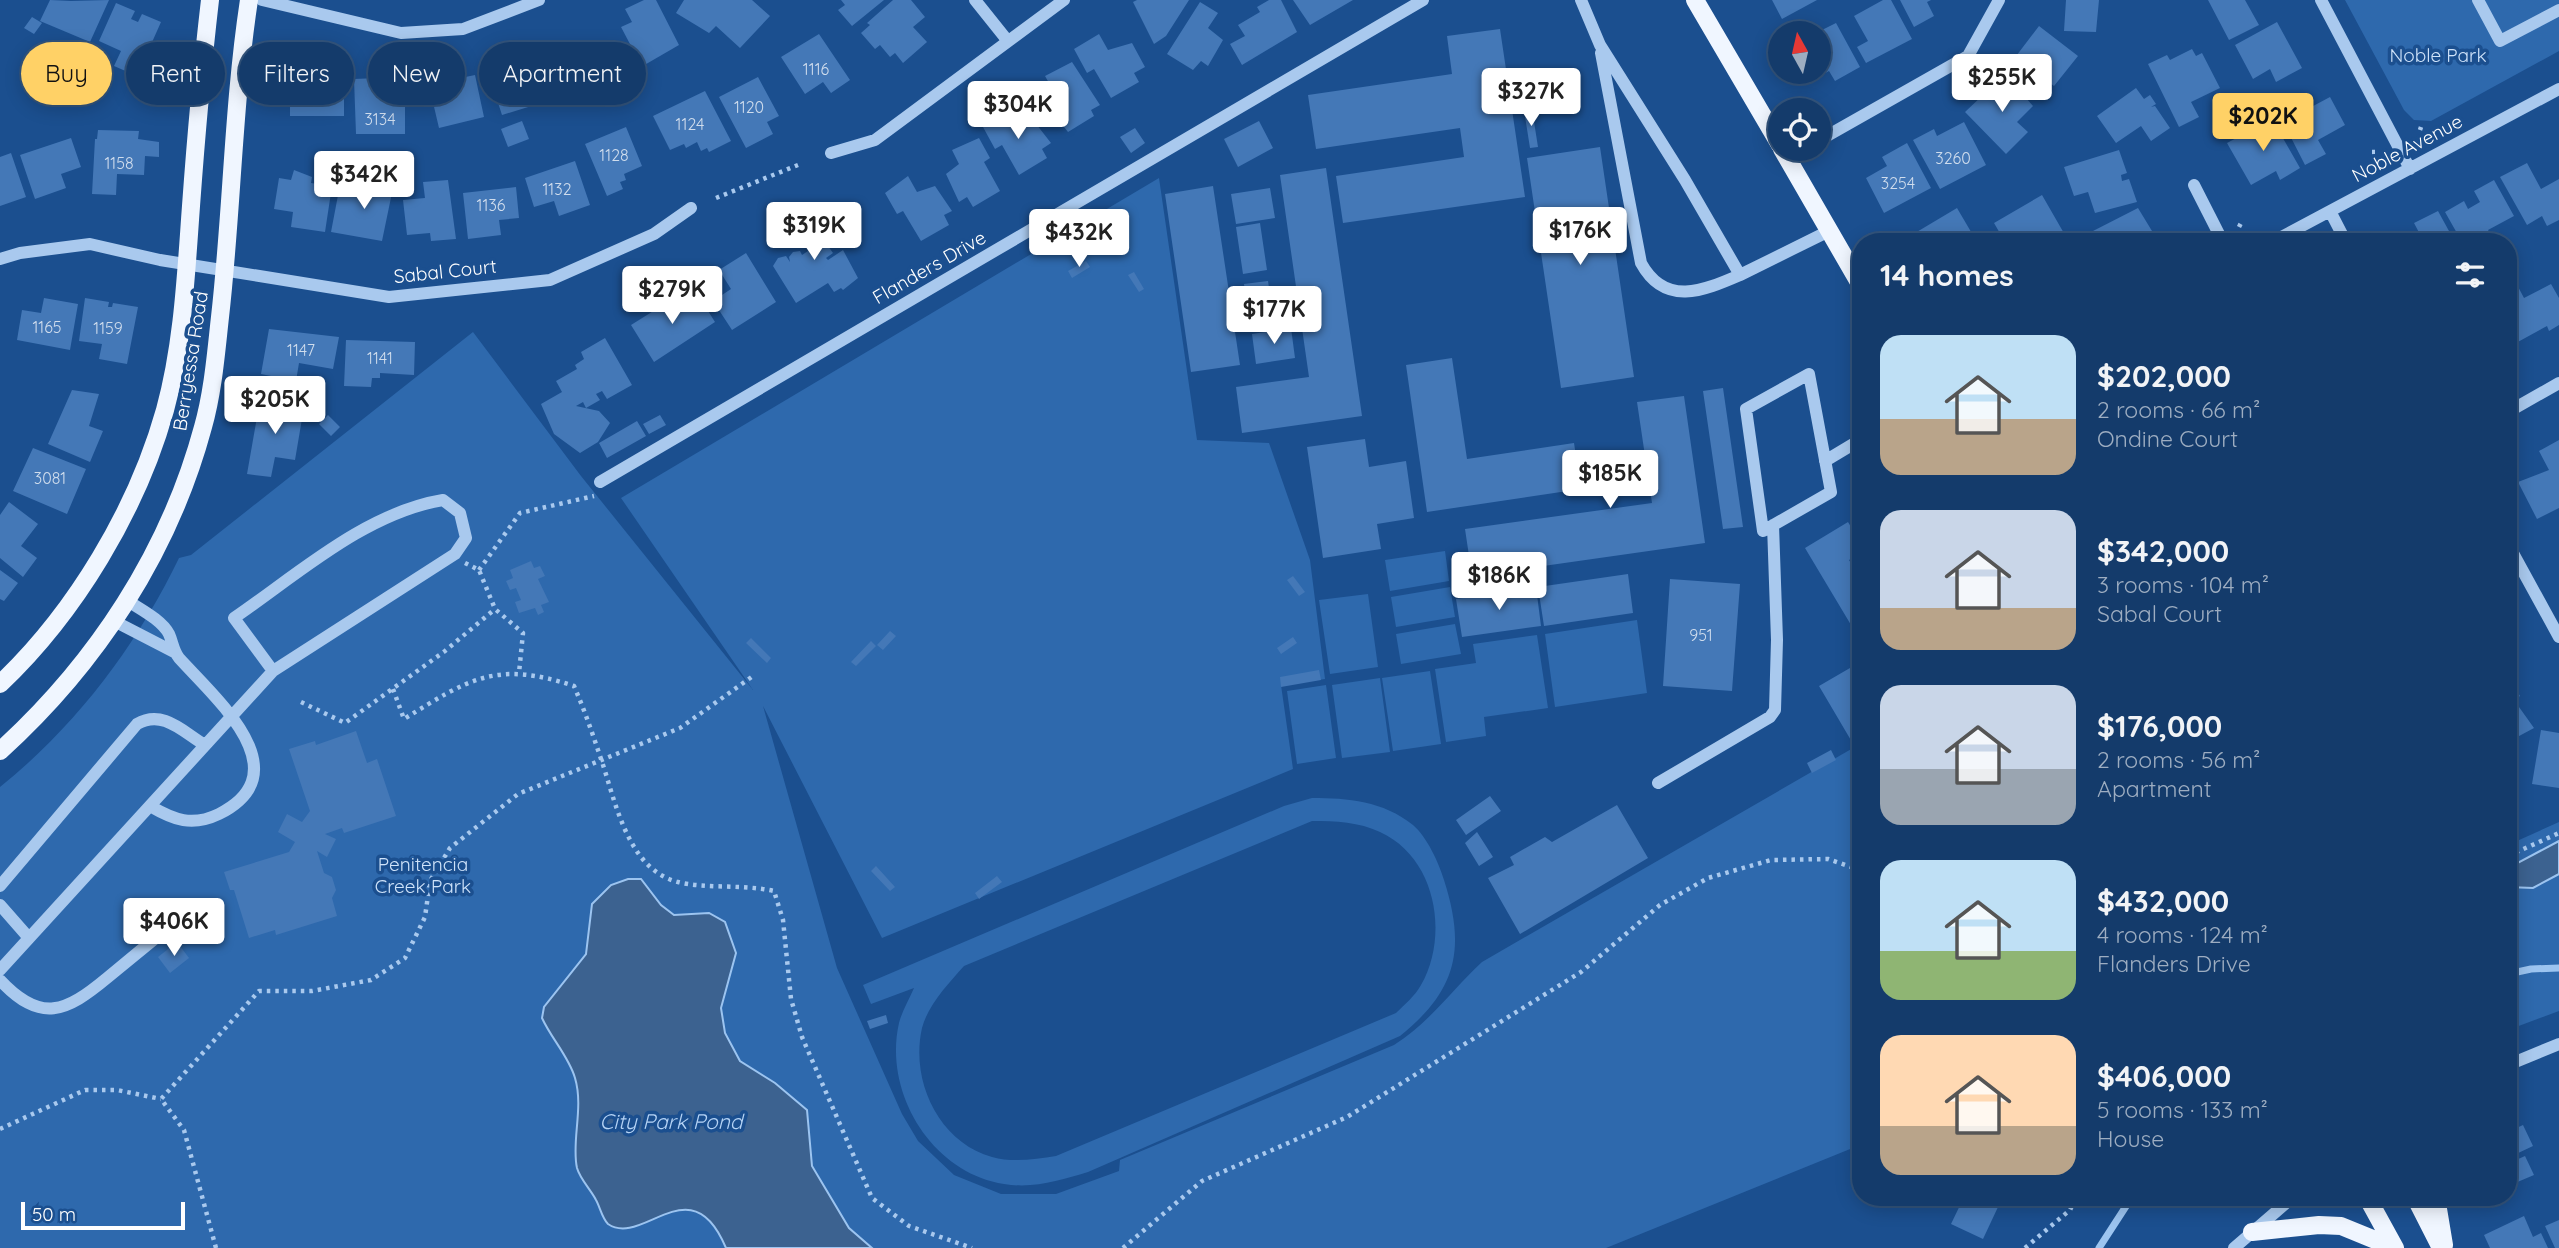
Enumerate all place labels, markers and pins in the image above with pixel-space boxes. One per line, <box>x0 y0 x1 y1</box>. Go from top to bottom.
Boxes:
pin: $255K <box>1953 54 2051 114</box>
pin: $327K <box>1482 68 1580 128</box>
pin: $304K <box>969 82 1067 141</box>
pin: $202K <box>2214 94 2312 153</box>
pin: $342K <box>315 152 413 211</box>
pin: $319K <box>765 202 863 262</box>
pin: $176K <box>1531 208 1629 267</box>
pin: $432K <box>1030 210 1128 269</box>
pin: $279K <box>623 266 721 326</box>
pin: $177K <box>1225 286 1323 346</box>
pin: $205K <box>226 376 324 436</box>
pin: $185K <box>1561 450 1659 510</box>
pin: $186K <box>1450 552 1548 612</box>
pin: $406K <box>125 898 223 958</box>

